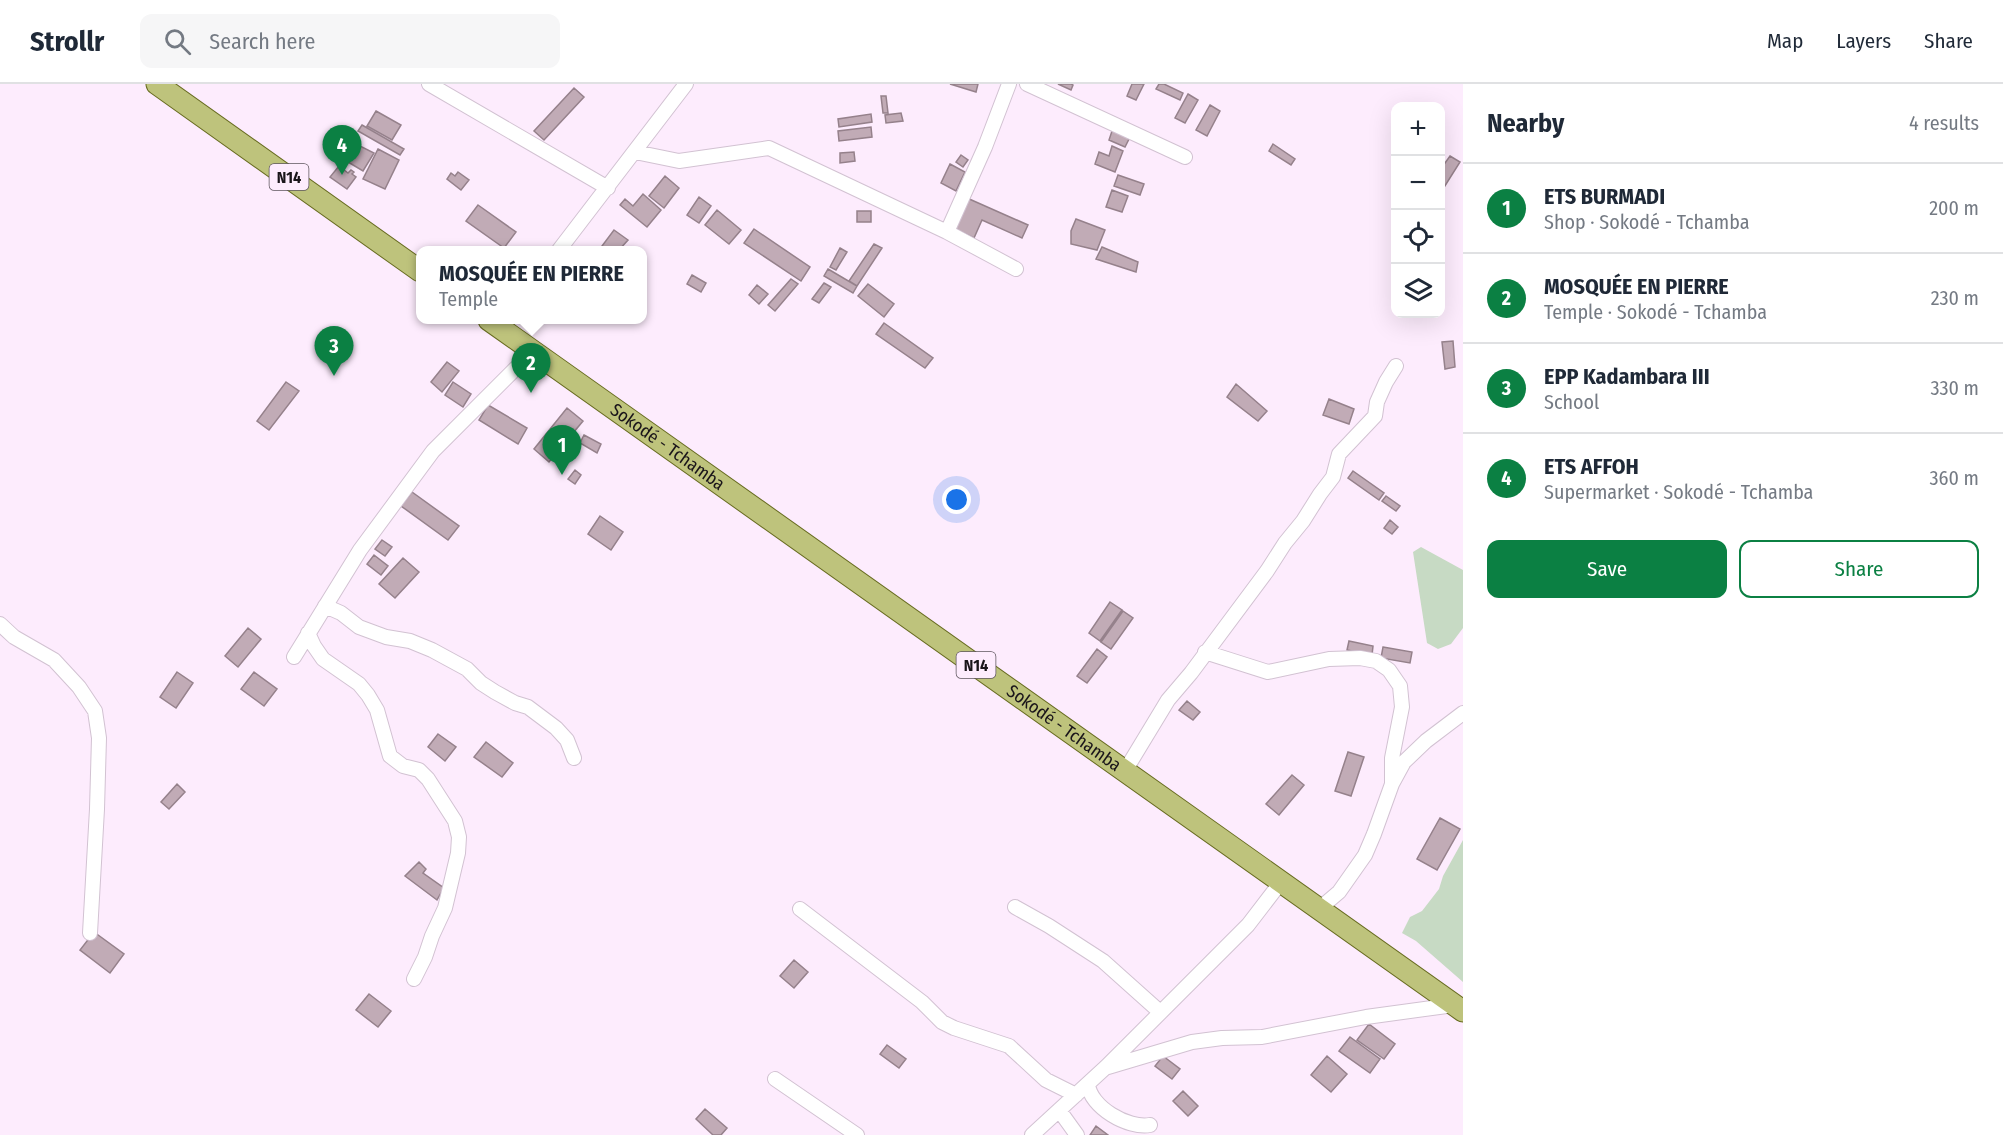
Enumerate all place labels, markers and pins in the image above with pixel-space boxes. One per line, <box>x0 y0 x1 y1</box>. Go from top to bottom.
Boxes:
pin: 4 <box>322 126 362 175</box>
pin: 3 <box>314 326 354 376</box>
pin: 2 <box>512 344 550 393</box>
pin: 1 <box>542 426 582 475</box>

